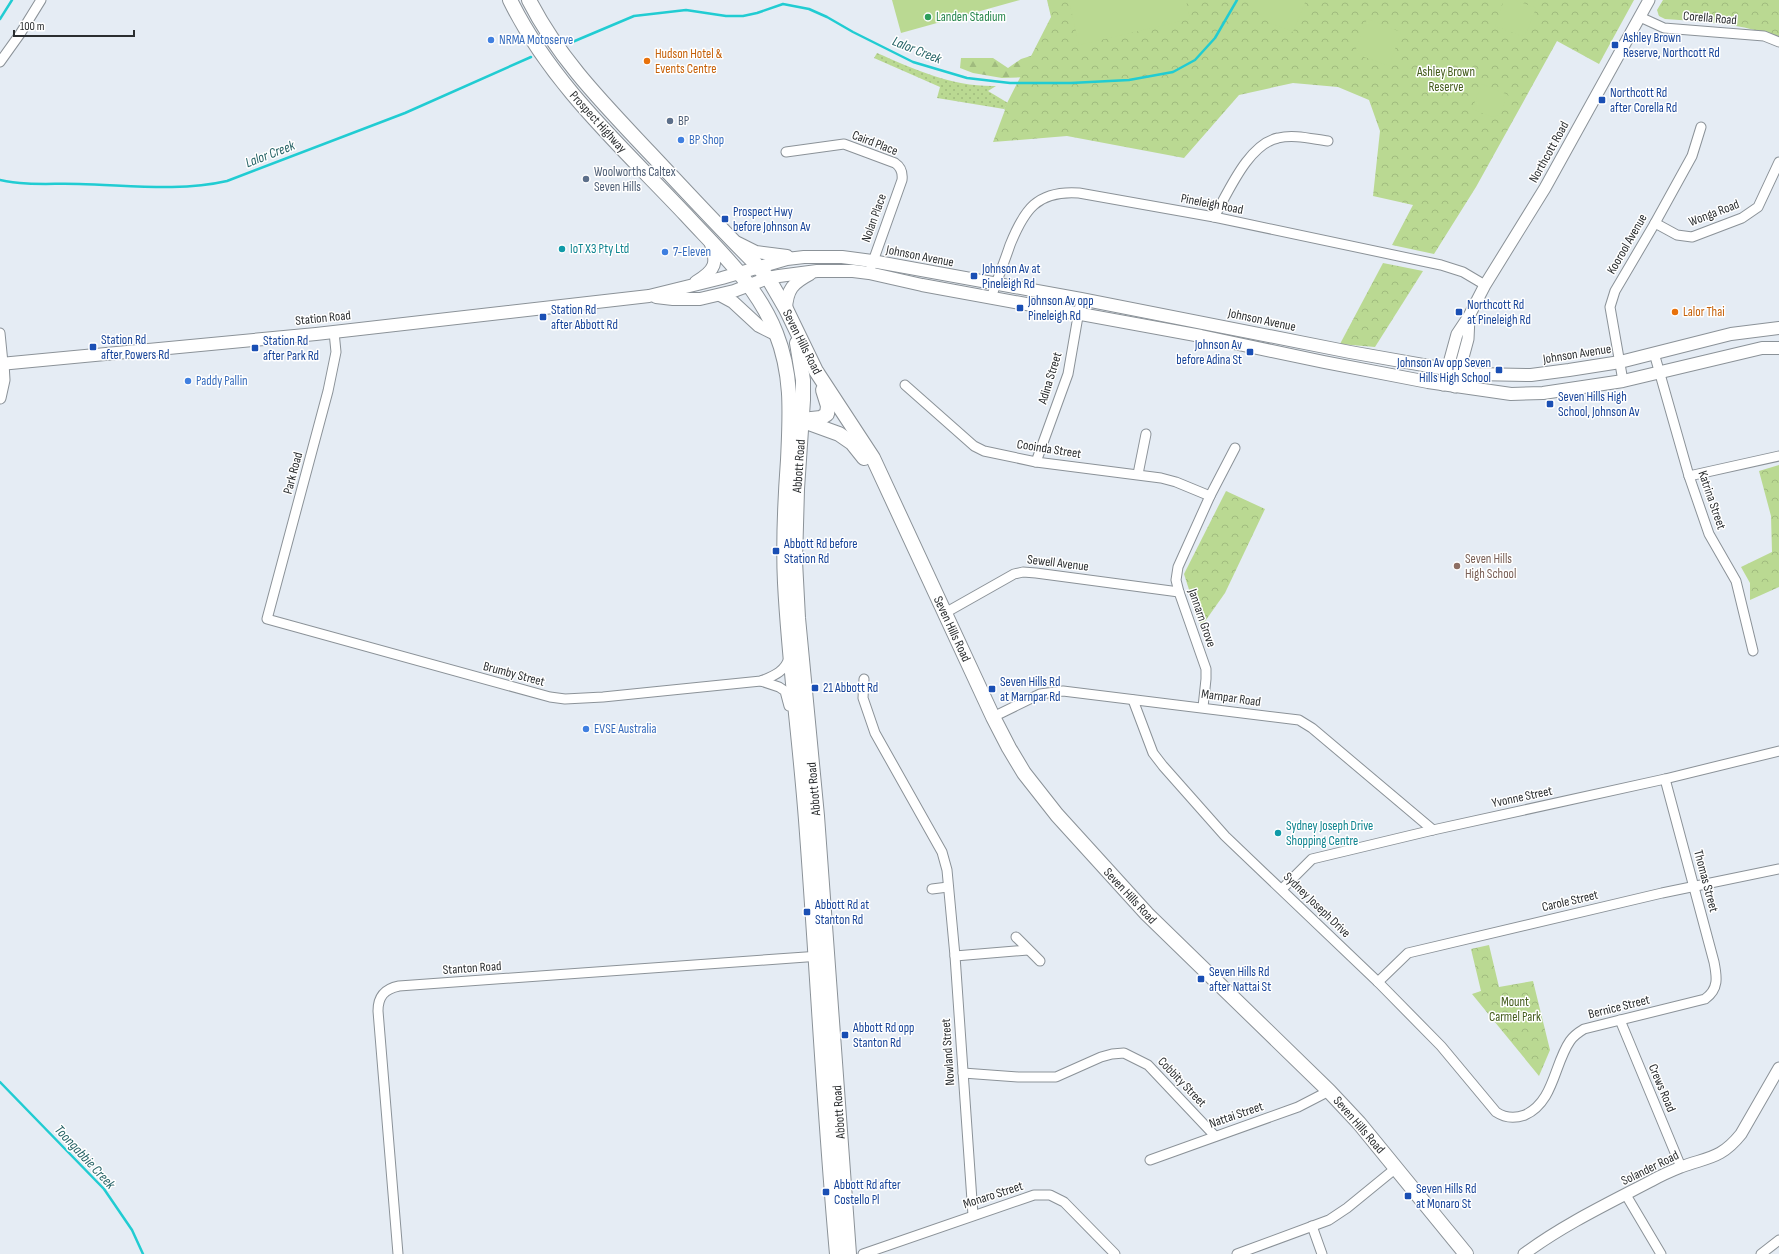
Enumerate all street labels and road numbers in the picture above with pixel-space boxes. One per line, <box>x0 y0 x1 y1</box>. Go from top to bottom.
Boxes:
street label: Corella Road <box>1682 8 1738 28</box>
street label: Prospect Highway <box>566 88 630 156</box>
street label: Northcott Road <box>1526 119 1572 185</box>
street label: Caird Place <box>850 127 900 159</box>
street label: Pineleigh Road <box>1179 190 1245 218</box>
street label: Nolan Place <box>858 192 890 244</box>
street label: Wonga Road <box>1686 196 1742 230</box>
street label: Koorool Avenue <box>1603 211 1651 277</box>
street label: Johnson Avenue <box>884 241 955 270</box>
street label: Johnson Avenue <box>1226 305 1297 335</box>
street label: Station Road <box>295 307 351 329</box>
street label: Seven Hills Road <box>779 307 825 377</box>
street label: Johnson Avenue <box>1541 341 1612 367</box>
street label: Adina Street <box>1034 350 1065 407</box>
street label: Cooinda Street <box>1016 436 1082 462</box>
street label: Abbott Road <box>789 439 809 494</box>
street label: Park Road <box>280 450 306 496</box>
street label: Katrina Street <box>1695 469 1730 531</box>
street label: Sewell Avenue <box>1026 551 1090 575</box>
street label: Jannarn Grove <box>1184 586 1219 649</box>
street label: Seven Hills Road <box>930 594 974 664</box>
street label: Brumby Street <box>481 658 547 690</box>
street label: Marnpar Road <box>1200 686 1262 710</box>
street label: Abbott Road <box>804 762 824 817</box>
street label: Yvonne Street <box>1490 783 1554 811</box>
street label: Thomas Street <box>1690 848 1722 914</box>
street label: Seven Hills Road <box>1100 865 1160 927</box>
street label: Sydney Joseph Drive <box>1280 869 1354 941</box>
street label: Carole Street <box>1540 887 1600 915</box>
street label: Stanton Road <box>442 958 502 978</box>
street label: Bernice Street <box>1587 992 1651 1022</box>
street label: Nowland Street <box>938 1018 958 1086</box>
street label: Cobbity Street <box>1154 1054 1210 1110</box>
street label: Crews Road <box>1645 1062 1679 1114</box>
street label: Abbott Road <box>829 1085 849 1140</box>
street label: Seven Hills Road <box>1330 1093 1388 1157</box>
street label: Nattai Street <box>1207 1098 1265 1132</box>
street label: Solander Road <box>1619 1147 1681 1189</box>
street label: Monaro Street <box>961 1178 1025 1212</box>

